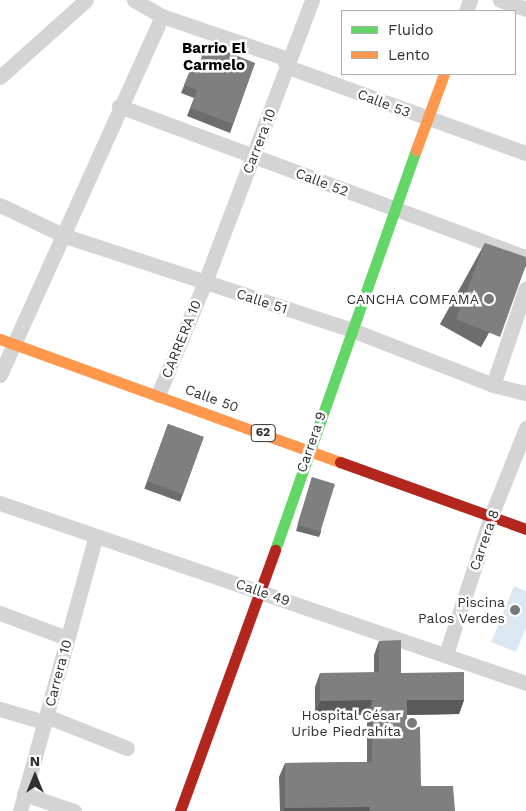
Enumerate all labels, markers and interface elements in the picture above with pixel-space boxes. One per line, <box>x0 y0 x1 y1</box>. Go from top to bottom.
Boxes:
legend <box>341 10 516 75</box>
text: Fluido <box>388 21 433 39</box>
district label: Barrio El Carmelo <box>182 39 246 74</box>
text: Lento <box>388 46 430 64</box>
street label: Calle 53 <box>355 85 413 121</box>
street label: Carrera 10 <box>239 106 279 176</box>
street label: Calle 52 <box>293 164 351 200</box>
street label: Calle 51 <box>234 285 290 317</box>
place label: CANCHA COMFAMA <box>346 291 479 307</box>
marker: CANCHA COMFAMA <box>483 293 495 305</box>
street label: CARRERA 10 <box>157 297 205 381</box>
street label: Calle 50 <box>183 381 241 415</box>
street label: Carrera 9 <box>293 409 329 475</box>
road number: 62 <box>250 423 276 442</box>
street label: Carrera 8 <box>466 507 502 573</box>
street label: Calle 49 <box>234 575 292 609</box>
place label: Piscina Palos Verdes <box>417 594 505 626</box>
marker: Piscina Palos Verdes <box>509 604 521 616</box>
street label: Carrera 10 <box>41 637 75 709</box>
place label: Hospital César Uribe Piedrahíta <box>291 707 401 740</box>
marker: Hospital César Uribe Piedrahíta <box>405 716 419 730</box>
north arrow <box>10 751 60 801</box>
text: N <box>30 753 40 769</box>

